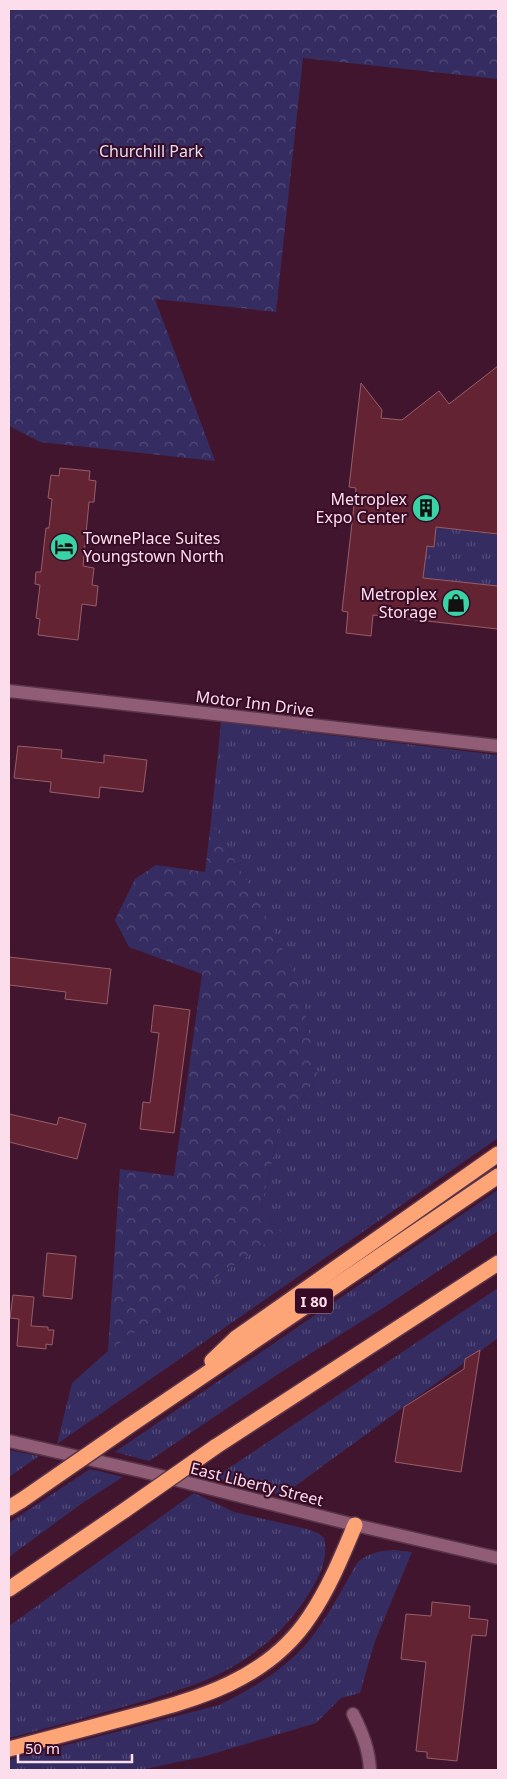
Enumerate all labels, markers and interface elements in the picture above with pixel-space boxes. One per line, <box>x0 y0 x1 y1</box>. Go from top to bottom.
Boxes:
park label: Churchill Park <box>99 140 203 162</box>
place label: Metroplex Expo Center <box>316 488 408 528</box>
building icon: Metroplex Expo Center <box>411 493 441 523</box>
place label: TownePlace Suites Youngstown North <box>83 527 224 567</box>
hotel icon: TownePlace Suites Youngstown North <box>49 532 79 562</box>
place label: Metroplex Storage <box>361 583 438 623</box>
shop icon: Metroplex Storage <box>441 588 471 618</box>
street label: Motor Inn Drive <box>194 685 316 721</box>
road number: I 80 <box>295 1288 333 1314</box>
street label: East Liberty Street <box>188 1457 326 1511</box>
scale bar <box>18 1732 131 1764</box>
text: 50 m <box>25 1738 60 1758</box>

